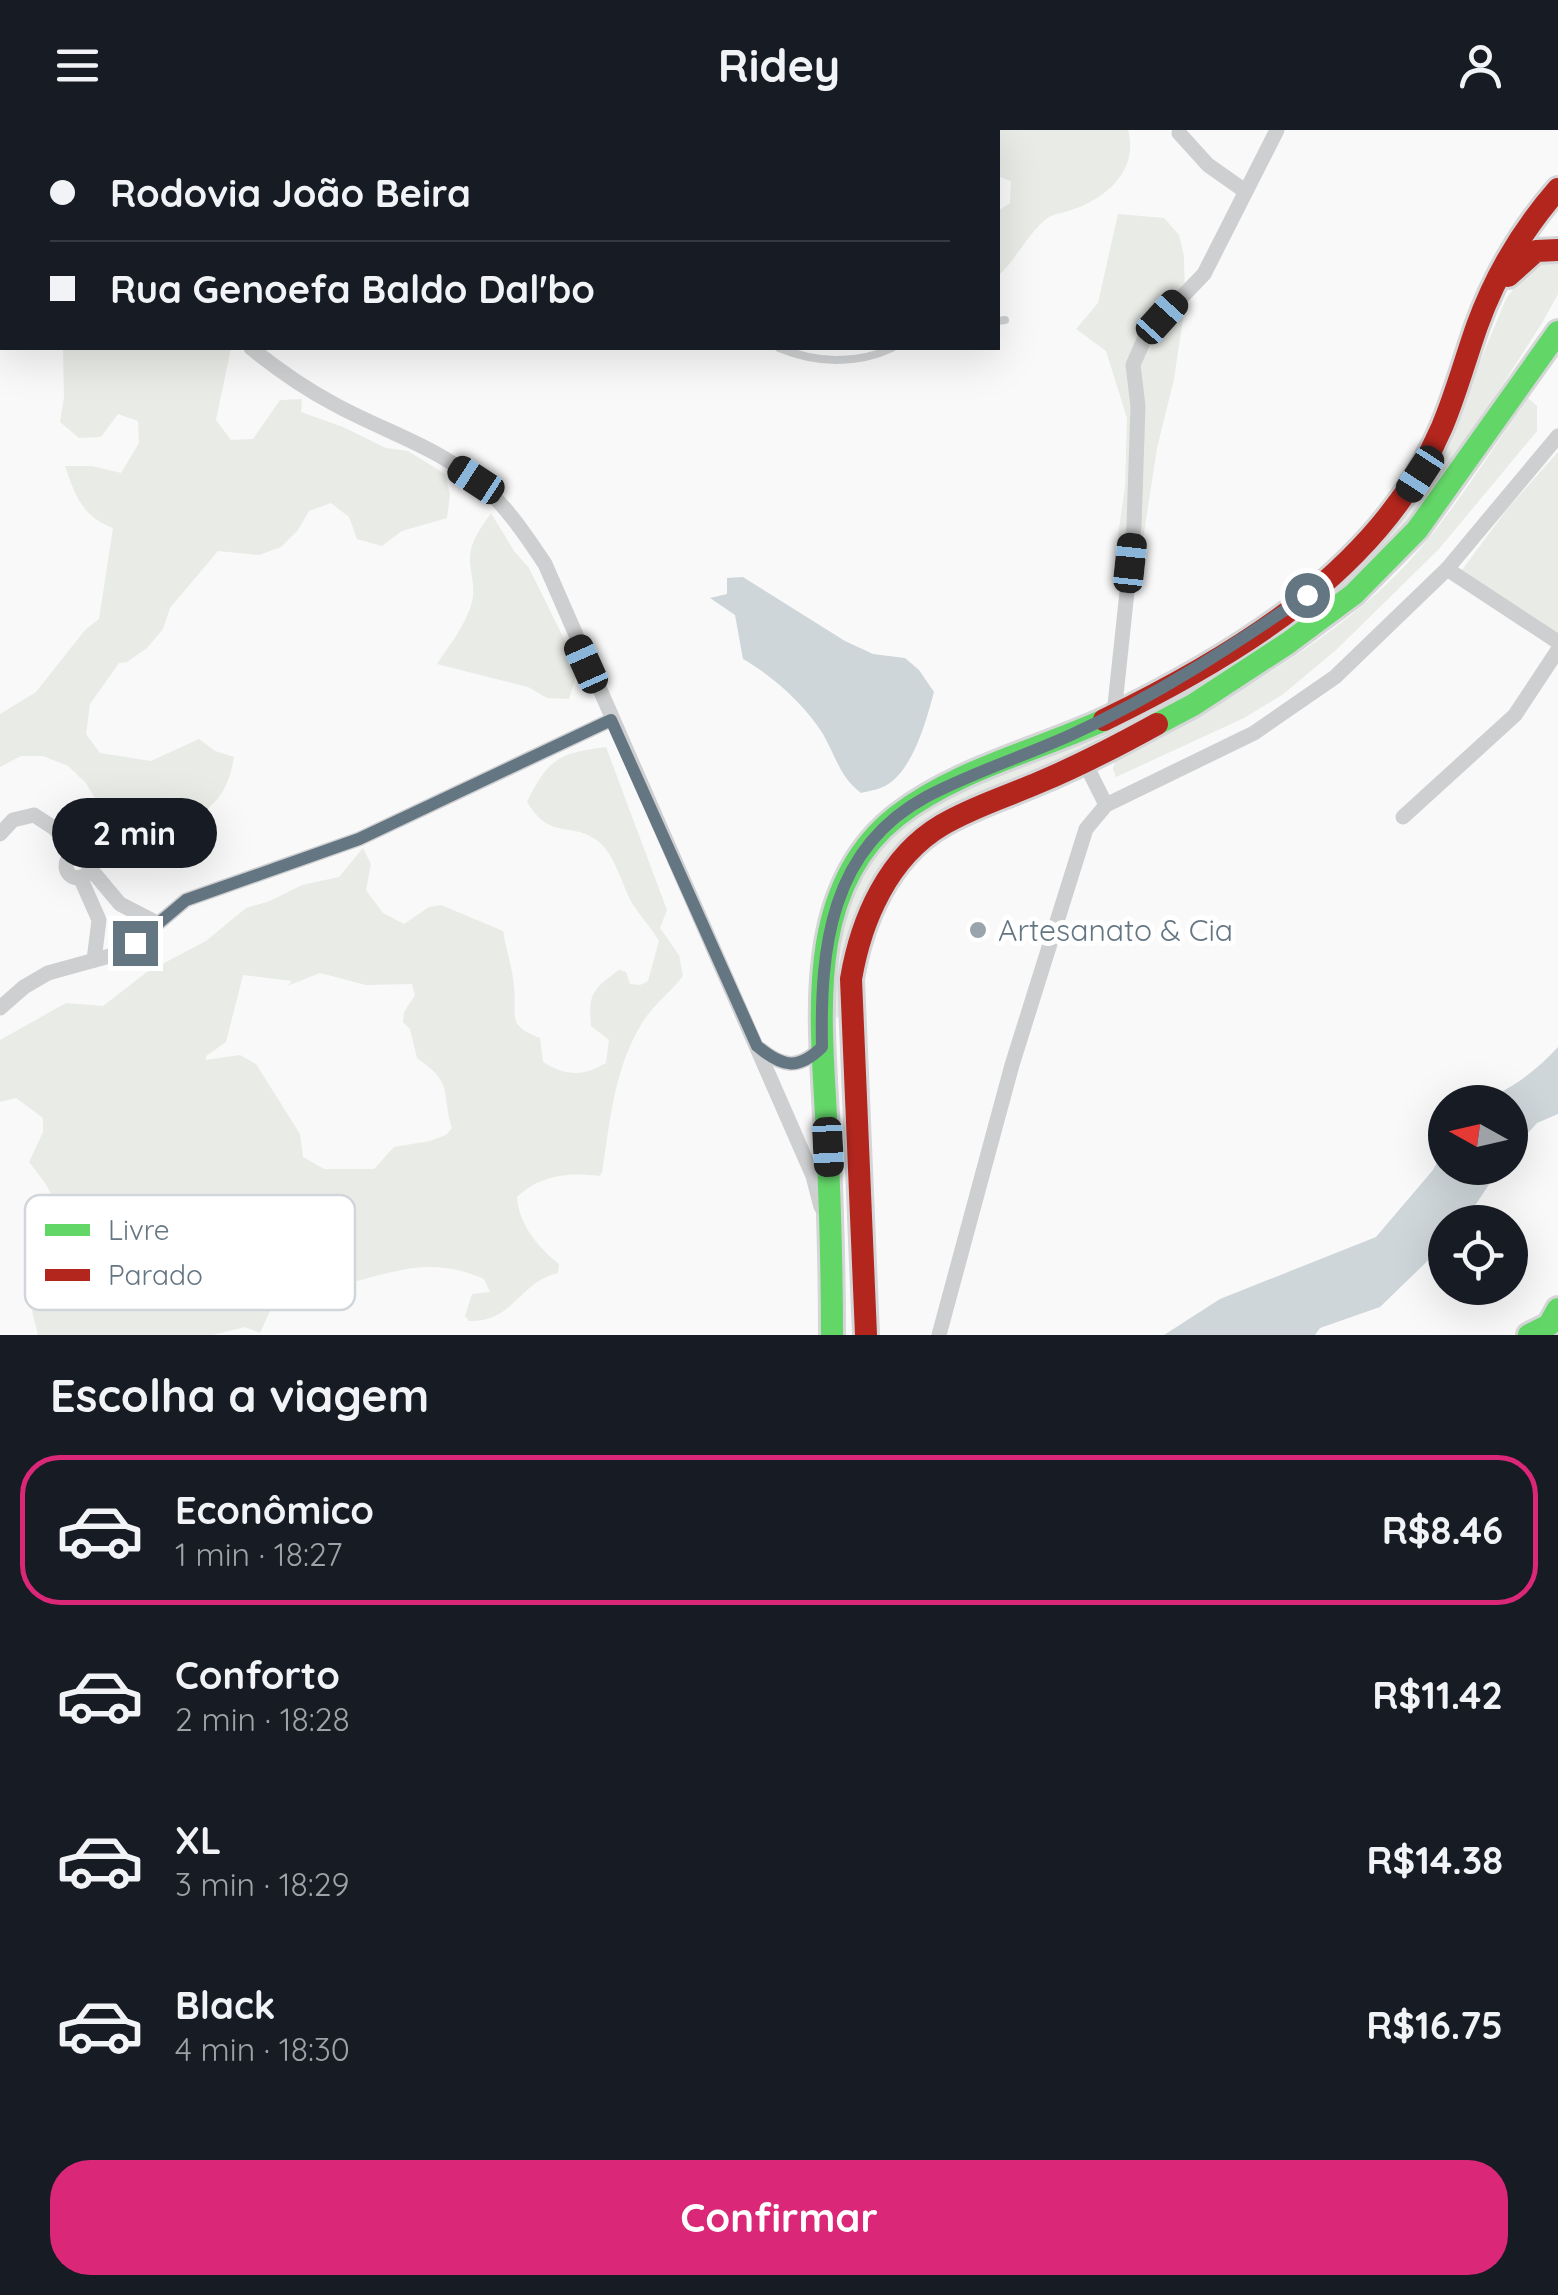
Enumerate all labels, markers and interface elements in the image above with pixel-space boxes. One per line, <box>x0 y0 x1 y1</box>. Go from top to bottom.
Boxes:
text: Ridey <box>718 37 840 93</box>
icon: menu <box>50 38 105 93</box>
icon: person <box>1453 38 1508 93</box>
text: Rodovia João Beira <box>110 169 471 217</box>
text: Rua Genoefa Baldo Dal'bo <box>110 265 595 313</box>
car <box>1131 285 1193 349</box>
car <box>1391 441 1449 507</box>
car <box>443 451 509 509</box>
car <box>1112 532 1148 594</box>
route start <box>1285 573 1330 618</box>
car <box>560 630 612 698</box>
callout: 2 min <box>52 798 218 868</box>
text: 2 min <box>93 813 176 853</box>
place label: Artesanato & Cia <box>998 911 1233 949</box>
marker: Artesanato & Cia <box>967 919 989 941</box>
route end <box>113 921 158 966</box>
north arrow <box>1428 1085 1528 1185</box>
map controls <box>1428 1085 1528 1305</box>
car <box>811 1116 845 1178</box>
legend <box>25 1195 355 1310</box>
button: locate <box>1428 1205 1528 1305</box>
text: Livre <box>108 1212 170 1247</box>
text: Parado <box>108 1257 203 1292</box>
text: Escolha a viagem <box>50 1367 429 1423</box>
icon: car <box>55 1485 145 1575</box>
text: Econômico <box>175 1486 374 1534</box>
text: R$8.46 <box>1382 1506 1503 1554</box>
text: 1 min · 18:27 <box>175 1534 342 1574</box>
icon: car <box>55 1650 145 1740</box>
text: Conforto <box>175 1651 340 1699</box>
text: R$11.42 <box>1372 1671 1503 1719</box>
text: 2 min · 18:28 <box>175 1699 350 1739</box>
icon: car <box>55 1815 145 1905</box>
text: XL <box>175 1816 221 1864</box>
text: R$14.38 <box>1366 1836 1503 1884</box>
text: 3 min · 18:29 <box>175 1864 349 1904</box>
icon: car <box>55 1980 145 2070</box>
text: Black <box>175 1981 275 2029</box>
text: R$16.75 <box>1366 2001 1503 2049</box>
text: 4 min · 18:30 <box>175 2029 350 2069</box>
button: Confirmar <box>50 2160 1508 2275</box>

